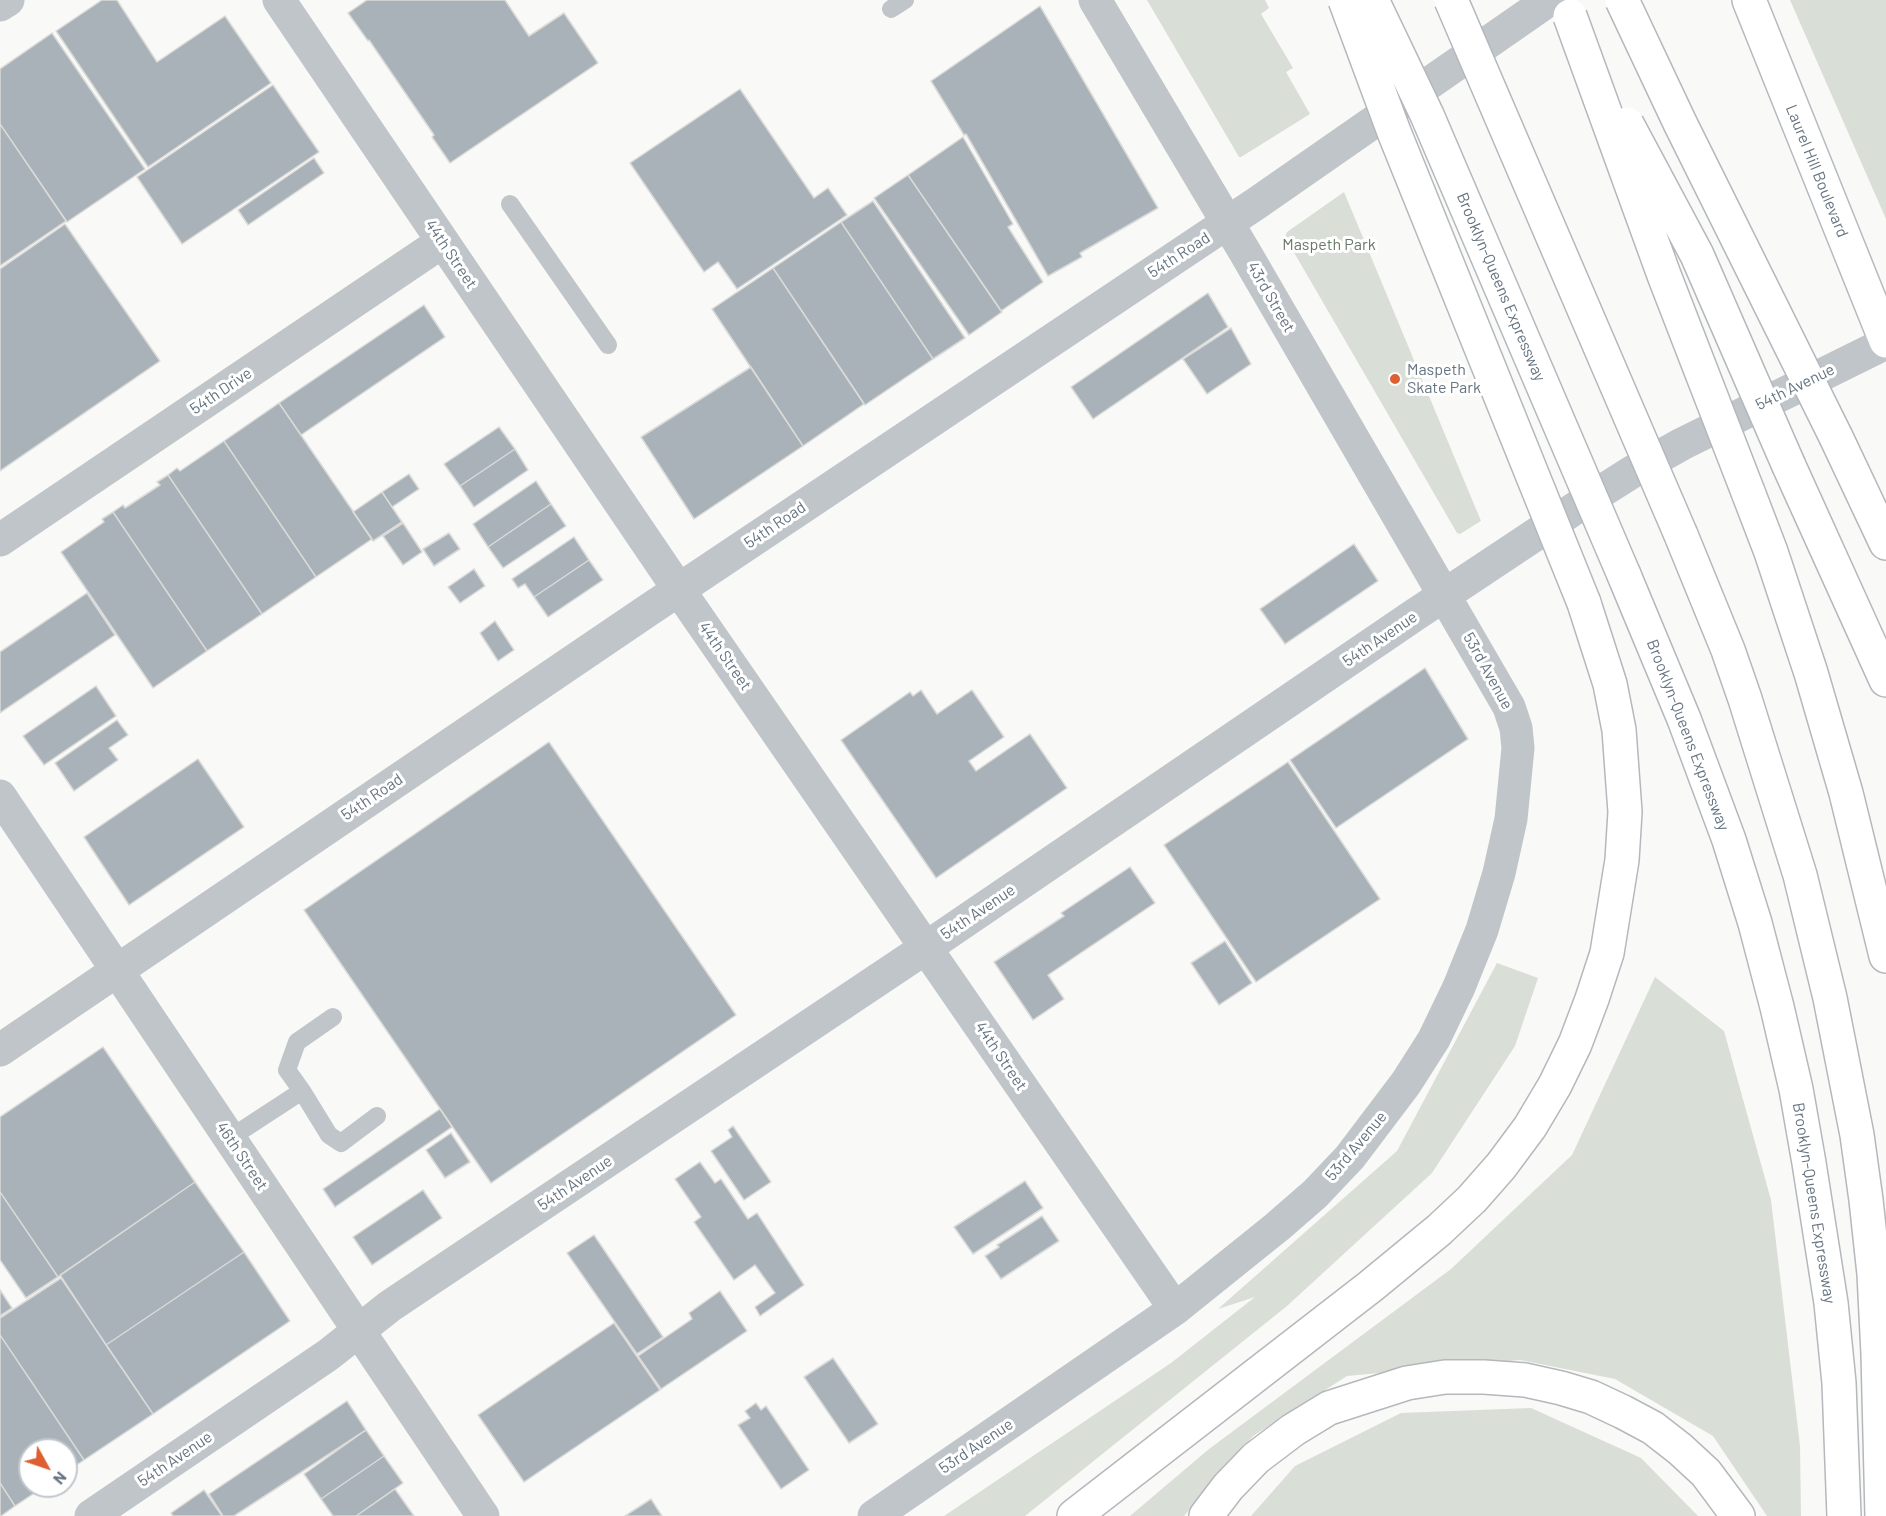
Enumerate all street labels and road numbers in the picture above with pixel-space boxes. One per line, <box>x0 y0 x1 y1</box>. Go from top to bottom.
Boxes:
street label: Laurel Hill Boulevard <box>1782 102 1852 240</box>
street label: Brooklyn-Queens Expressway <box>1452 190 1550 384</box>
street label: 44th Street <box>421 216 481 292</box>
street label: 54th Road <box>1144 228 1214 282</box>
street label: 43rd Street <box>1243 258 1299 336</box>
street label: 54th Avenue <box>1752 360 1838 414</box>
street label: 54th Drive <box>186 363 256 419</box>
street label: 54th Road <box>741 497 809 553</box>
street label: 54th Avenue <box>1339 607 1421 671</box>
street label: 44th Street <box>694 618 756 694</box>
street label: 53rd Avenue <box>1459 629 1517 713</box>
street label: Brooklyn-Queens Expressway <box>1643 637 1733 833</box>
street label: 54th Road <box>338 769 406 825</box>
street label: 54th Avenue <box>937 880 1019 944</box>
street label: 44th Street <box>971 1018 1031 1094</box>
street label: Brooklyn-Queens Expressway <box>1789 1101 1839 1305</box>
street label: 53rd Avenue <box>1321 1107 1391 1185</box>
street label: 46th Street <box>212 1118 272 1194</box>
street label: 54th Avenue <box>534 1151 616 1215</box>
street label: 53rd Avenue <box>935 1414 1017 1478</box>
street label: 54th Avenue <box>134 1427 216 1491</box>

